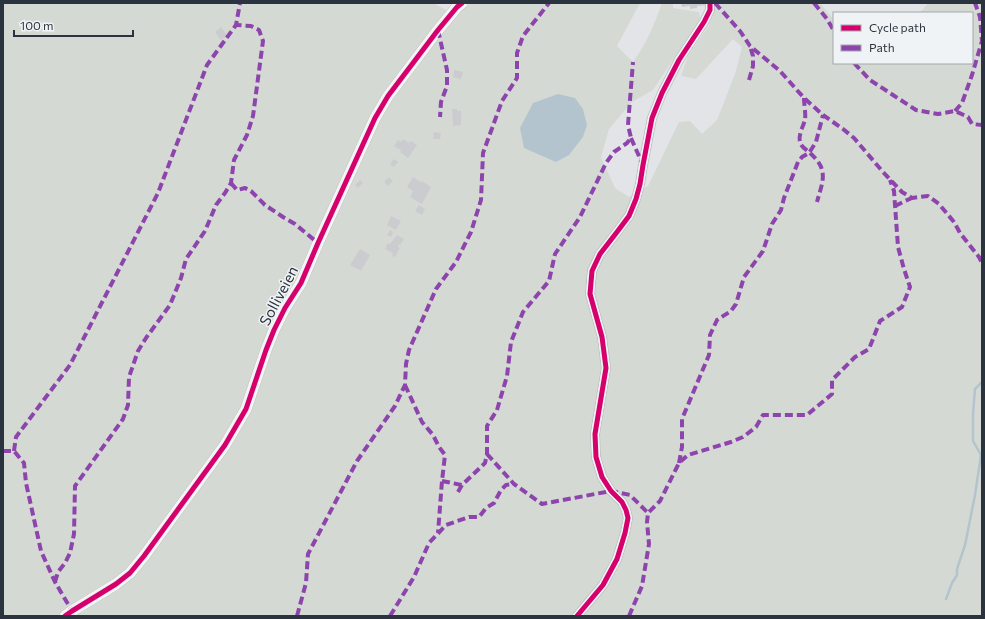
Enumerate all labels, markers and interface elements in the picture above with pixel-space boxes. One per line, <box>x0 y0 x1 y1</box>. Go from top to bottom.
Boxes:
scale bar <box>14 12 133 38</box>
legend <box>833 12 973 64</box>
text: 100 m <box>20 18 54 32</box>
text: Cycle path <box>869 20 926 34</box>
text: Path <box>869 40 895 54</box>
street label: Solliveien <box>255 263 301 328</box>

